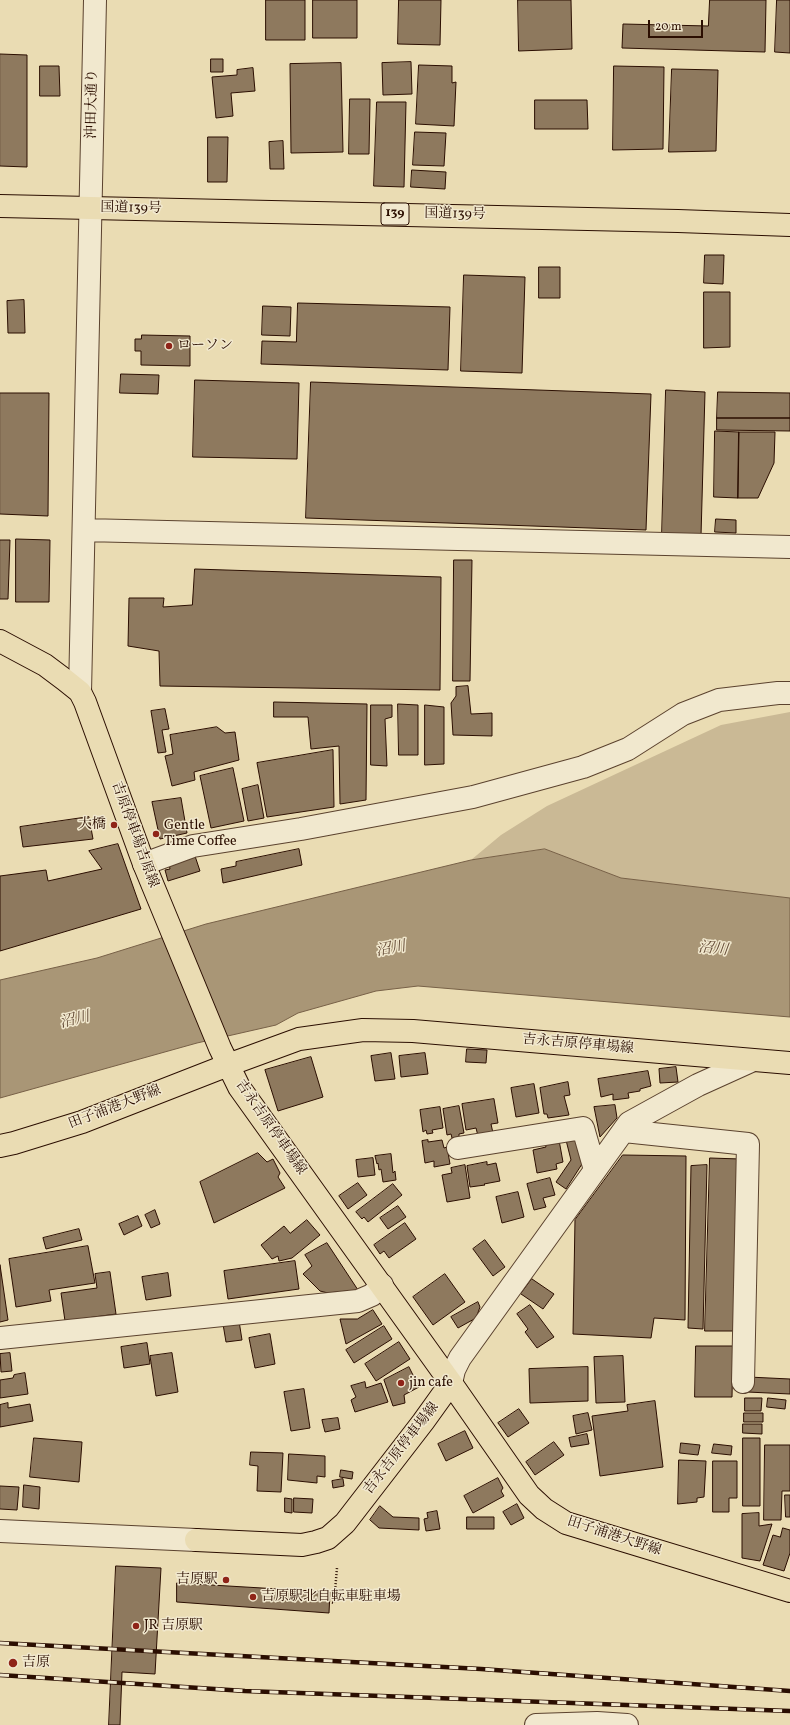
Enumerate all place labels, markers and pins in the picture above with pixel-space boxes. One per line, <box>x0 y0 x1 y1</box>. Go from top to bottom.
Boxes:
place label: ローソン <box>177 338 233 354</box>
marker: ローソン <box>164 341 174 351</box>
place label: 大橋 <box>78 817 106 833</box>
place label: Gentle Time Coffee <box>164 818 237 850</box>
marker: 大橋 <box>109 820 119 830</box>
marker: Gentle Time Coffee <box>151 829 161 839</box>
place label: jin cafe <box>409 1375 453 1391</box>
marker: jin cafe <box>396 1378 406 1388</box>
place label: 吉原駅 <box>176 1572 218 1588</box>
marker: 吉原駅 <box>221 1575 231 1585</box>
place label: 吉原駅北自転車駐車場 <box>261 1589 401 1605</box>
marker: 吉原駅北自転車駐車場 <box>248 1592 258 1602</box>
place label: JR 吉原駅 <box>144 1618 203 1634</box>
marker: JR 吉原駅 <box>131 1621 141 1631</box>
place label: 吉原 <box>22 1655 50 1671</box>
marker: 吉原 <box>7 1657 19 1669</box>

